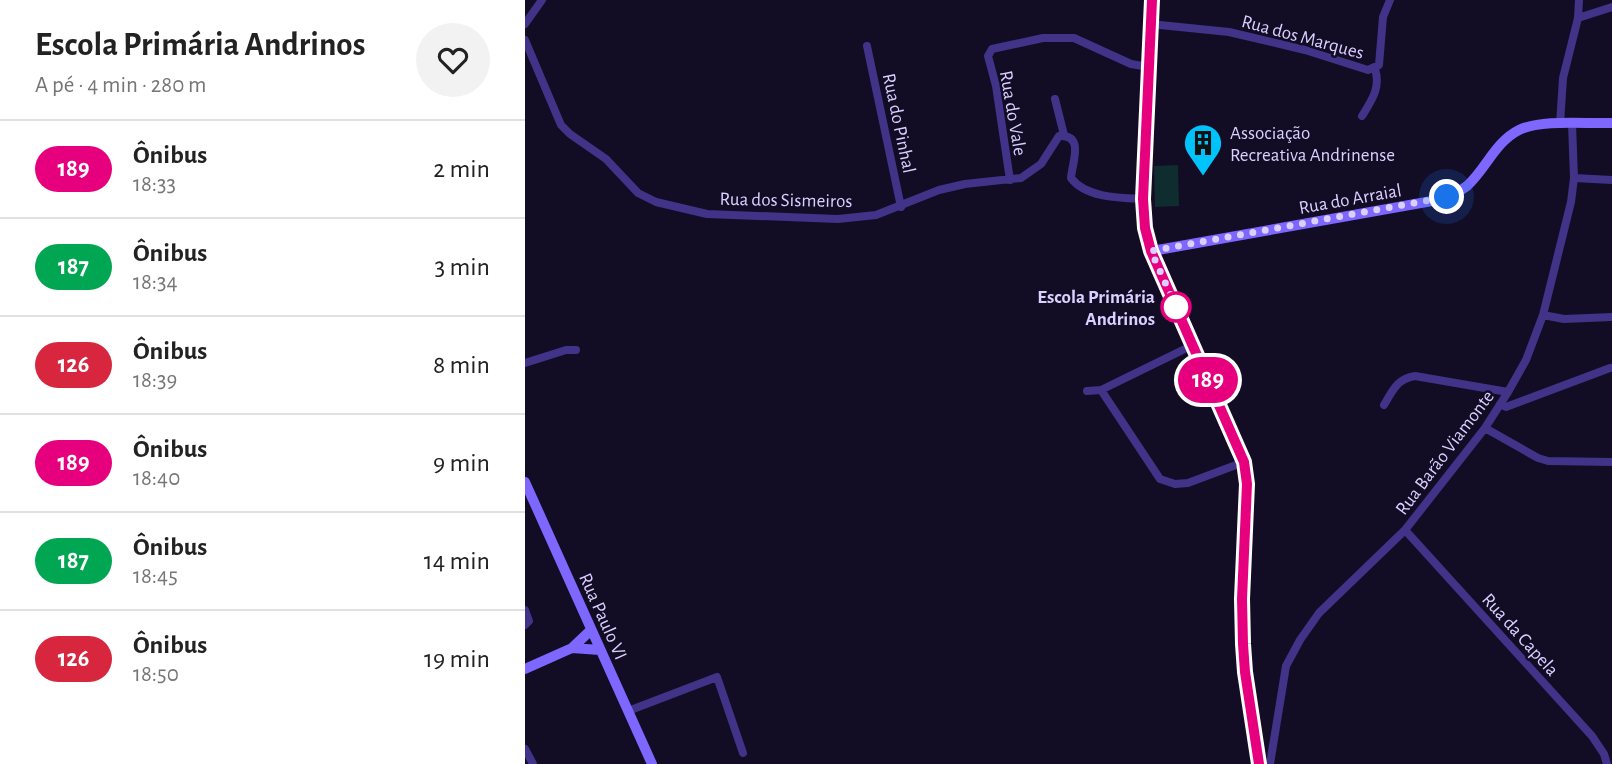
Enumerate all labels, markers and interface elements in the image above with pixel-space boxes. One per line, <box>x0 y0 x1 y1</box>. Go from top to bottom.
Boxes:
street label: Rua dos Marques <box>1239 12 1366 63</box>
button: heart <box>416 23 490 97</box>
text: Escola Primária Andrinos <box>35 29 365 62</box>
street label: Rua do Vale <box>996 69 1029 157</box>
street label: Rua do Pinhal <box>879 72 918 175</box>
text: A pé · 4 min · 280 m <box>35 74 207 97</box>
building icon: Associação Recreativa Andrinense <box>1182 122 1224 177</box>
place label: Associação Recreativa Andrinense <box>1230 124 1395 165</box>
text: Ônibus <box>133 142 207 168</box>
text: 2 min <box>433 156 490 182</box>
text: 189 <box>57 157 90 181</box>
text: 18:33 <box>133 173 176 196</box>
your location <box>1429 179 1464 214</box>
street label: Rua do Arraial <box>1297 181 1403 218</box>
street label: Rua dos Sismeiros <box>719 190 852 211</box>
text: Ônibus <box>133 240 207 266</box>
text: 3 min <box>434 254 490 280</box>
text: 187 <box>58 255 89 279</box>
text: 18:34 <box>133 271 178 294</box>
place label: Escola Primária Andrinos <box>1037 288 1155 329</box>
marker: Escola Primária Andrinos <box>1161 292 1191 322</box>
text: Ônibus <box>133 338 207 364</box>
text: 8 min <box>433 352 490 378</box>
text: 126 <box>58 353 89 377</box>
line badge: 189 <box>1168 357 1248 403</box>
text: 189 <box>1192 368 1224 392</box>
text: 18:39 <box>133 369 177 392</box>
street label: Rua Barão Viamonte <box>1392 387 1498 519</box>
text: Ônibus <box>133 436 207 462</box>
text: 9 min <box>433 450 490 476</box>
text: 189 <box>57 451 90 475</box>
text: 18:40 <box>133 467 180 490</box>
text: Ônibus <box>133 534 207 560</box>
text: 14 min <box>424 548 490 574</box>
text: 187 <box>58 549 89 573</box>
text: 18:45 <box>133 565 178 588</box>
street label: Rua Paulo VI <box>575 570 630 663</box>
street label: Rua da Capela <box>1478 590 1562 680</box>
text: Ônibus <box>133 632 207 658</box>
text: 19 min <box>424 646 490 672</box>
text: 126 <box>58 647 89 671</box>
text: 18:50 <box>133 663 179 686</box>

